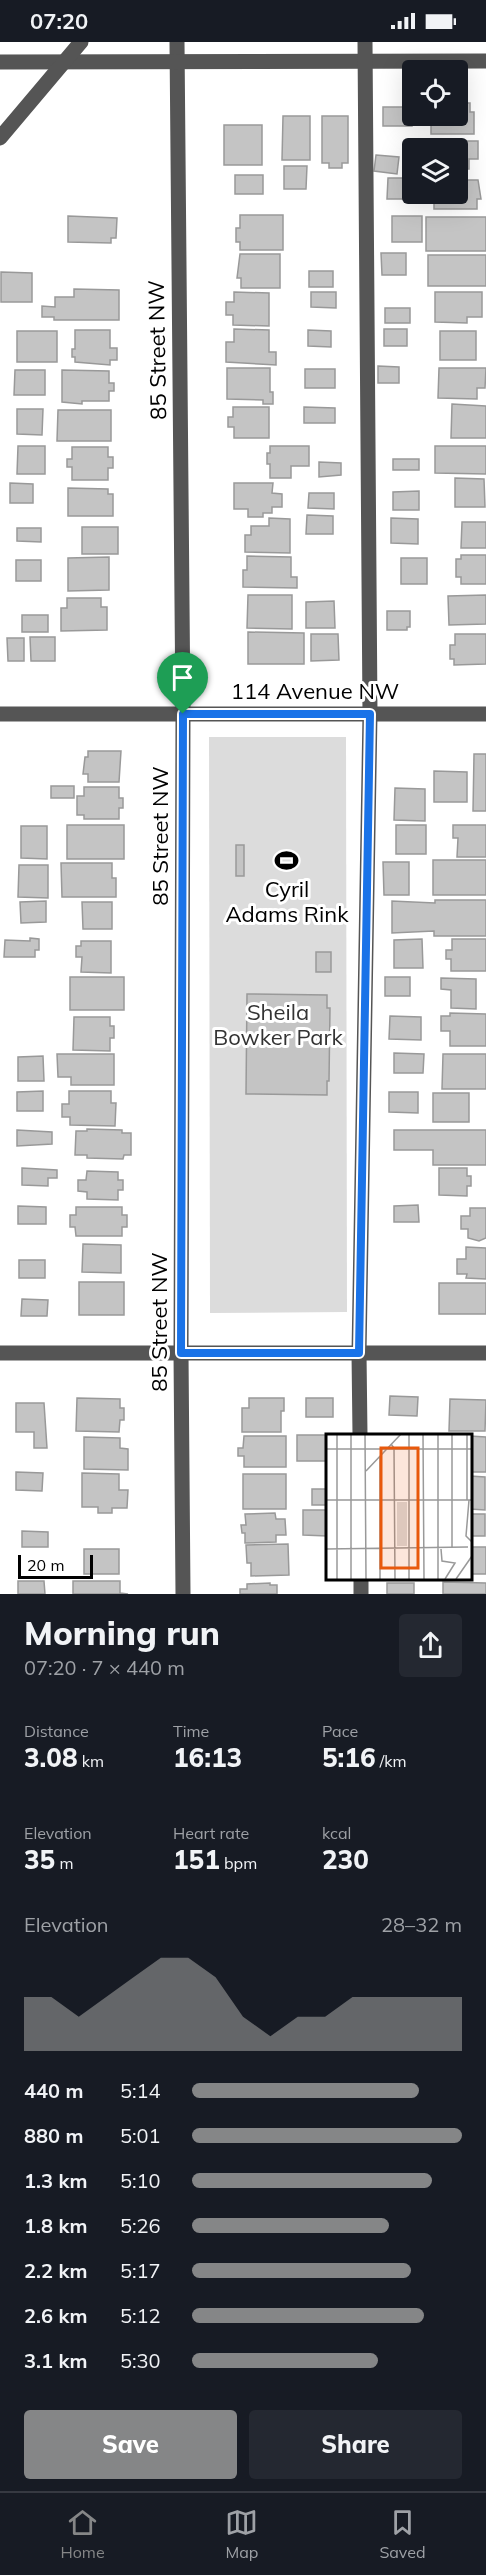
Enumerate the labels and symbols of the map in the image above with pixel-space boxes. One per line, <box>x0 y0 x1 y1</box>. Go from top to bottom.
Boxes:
street label: 85 Street NW <box>142 280 172 420</box>
pin <box>157 652 208 714</box>
street label: 114 Avenue NW <box>231 677 399 705</box>
street label: 85 Street NW <box>146 766 174 906</box>
sports icon: Cyril Adams Rink <box>274 847 300 873</box>
place label: Cyril Adams Rink <box>225 875 349 928</box>
park label: Sheila Bowker Park <box>213 998 343 1051</box>
street label: 85 Street NW <box>145 1252 173 1392</box>
inset map <box>326 1434 471 1579</box>
scale bar <box>18 1552 93 1580</box>

